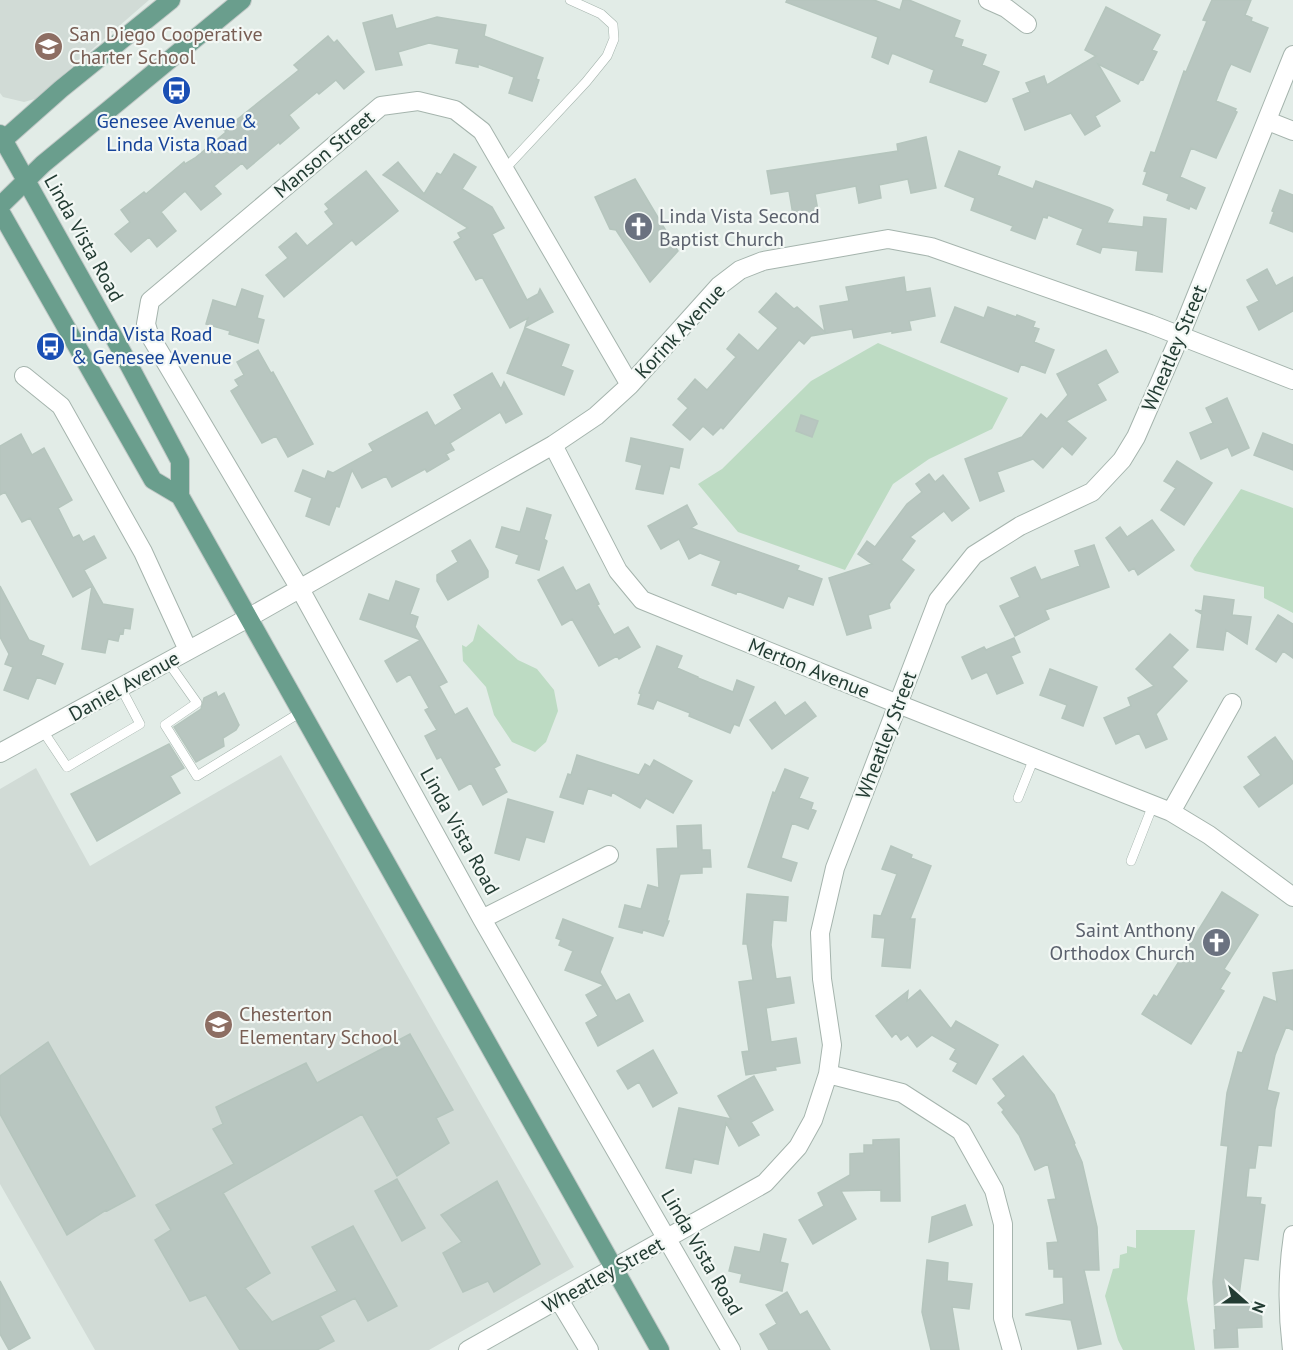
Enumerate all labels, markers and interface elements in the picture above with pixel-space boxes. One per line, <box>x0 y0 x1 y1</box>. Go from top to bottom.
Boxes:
place label: San Diego Cooperative Charter School <box>69 21 263 70</box>
school or university icon: San Diego Cooperative Charter School <box>32 30 64 62</box>
bus stop icon: Genesee Avenue & Linda Vista Road <box>161 75 193 107</box>
street label: Manson Street <box>268 104 380 204</box>
place label: Genesee Avenue & Linda Vista Road <box>97 108 257 157</box>
street label: Linda Vista Road <box>38 170 130 306</box>
place label: Linda Vista Second Baptist Church <box>659 203 820 252</box>
church icon: Linda Vista Second Baptist Church <box>622 211 654 243</box>
street label: Korink Avenue <box>629 278 731 384</box>
street label: Wheatley Street <box>1136 281 1212 415</box>
place label: Linda Vista Road & Genesee Avenue <box>71 321 232 370</box>
bus stop icon: Linda Vista Road & Genesee Avenue <box>34 330 66 362</box>
street label: Merton Avenue <box>744 632 874 704</box>
street label: Daniel Avenue <box>64 645 184 727</box>
street label: Wheatley Street <box>850 667 922 803</box>
street label: Linda Vista Road <box>414 763 506 899</box>
place label: Saint Anthony Orthodox Church <box>1050 917 1196 966</box>
church icon: Saint Anthony Orthodox Church <box>1200 926 1232 958</box>
place label: Chesterton Elementary School <box>239 1001 399 1050</box>
school or university icon: Chesterton Elementary School <box>202 1009 234 1041</box>
street label: Linda Vista Road <box>655 1184 749 1320</box>
street label: Wheatley Street <box>538 1231 668 1319</box>
north arrow <box>1215 1272 1275 1332</box>
text: N <box>1248 1299 1270 1316</box>

